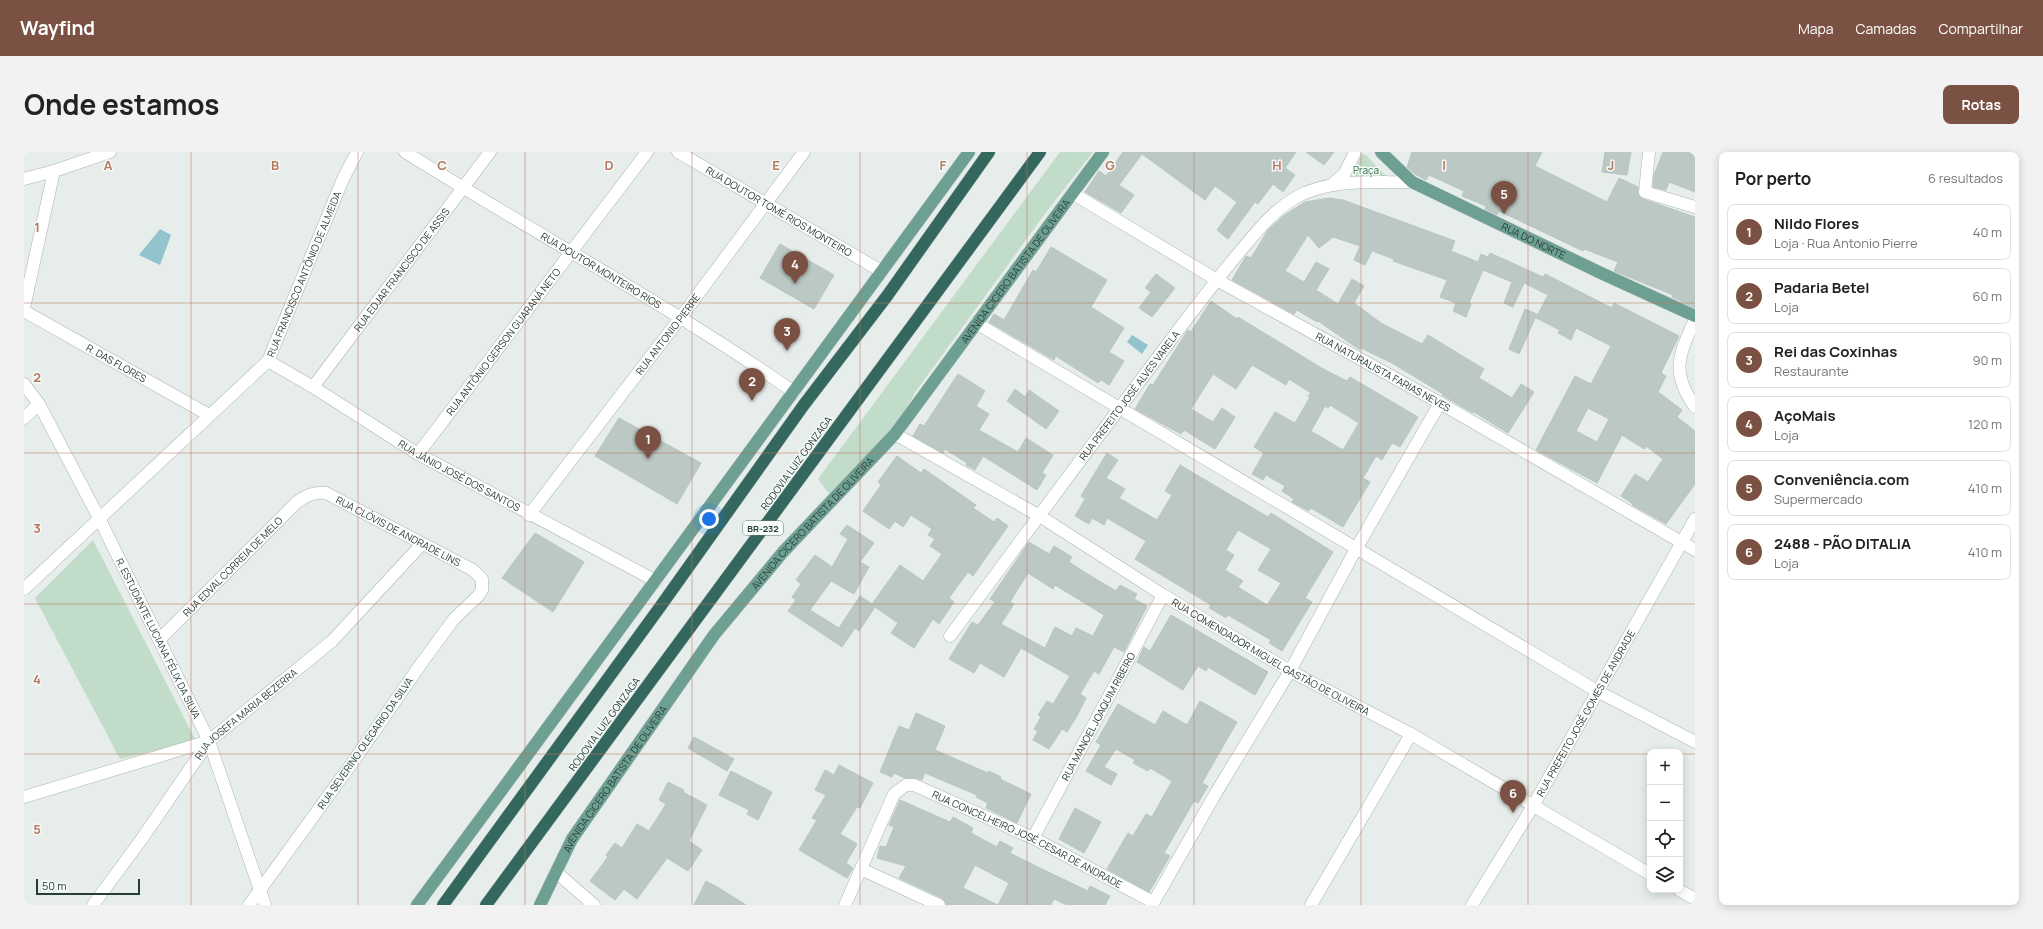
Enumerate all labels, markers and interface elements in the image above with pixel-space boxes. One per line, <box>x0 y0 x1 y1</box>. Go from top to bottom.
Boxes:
text: Wayfind <box>20 15 95 41</box>
text: Mapa <box>1798 19 1834 38</box>
text: Camadas <box>1856 19 1916 38</box>
text: Compartilhar <box>1938 19 2023 38</box>
text: Onde estamos <box>24 85 219 123</box>
button: Rotas <box>1943 85 2019 124</box>
text: A <box>104 156 113 174</box>
text: B <box>271 156 279 174</box>
text: C <box>437 156 447 174</box>
text: D <box>604 156 614 174</box>
text: F <box>940 156 947 174</box>
text: G <box>1105 156 1115 174</box>
text: H <box>1272 156 1282 174</box>
text: I <box>1442 156 1446 174</box>
text: J <box>1608 156 1614 174</box>
park label: Praça <box>1353 163 1379 177</box>
street label: RUA DOUTOR TOMÉ RIOS MONTEIRO <box>704 165 854 259</box>
text: Por perto <box>1735 167 1811 190</box>
text: 6 resultados <box>1928 169 2003 187</box>
pin: 5 <box>1491 181 1517 214</box>
street label: RUA FRANCISCO ANTÔNIO DE ALMEIDA <box>263 188 344 359</box>
street label: AVENIDA CICERO BATISTA DE OLIVEIRA <box>957 196 1073 346</box>
street label: RUA EDJAR FRANCISCO DE ASSIS <box>350 205 453 334</box>
text: Nildo Flores <box>1774 213 1859 234</box>
text: 1 <box>34 218 40 236</box>
street label: RUA DO NORTE <box>1499 219 1568 262</box>
text: 1 <box>1746 223 1752 241</box>
text: 40 m <box>1973 223 2002 241</box>
street label: RUA DOUTOR MONTEIRO RIOS <box>538 229 664 312</box>
text: Loja · Rua Antonio Pierre <box>1774 234 1918 252</box>
pin: 4 <box>782 251 808 284</box>
street label: RUA ANTÔNIO GERSON GUARANÁ NETO <box>443 265 564 418</box>
text: Padaria Betel <box>1774 277 1870 298</box>
text: 2 <box>1745 287 1753 305</box>
text: 60 m <box>1972 287 2002 305</box>
street label: RUA ANTONIO PIERRE <box>632 290 703 378</box>
text: Loja <box>1774 298 1799 316</box>
pin: 3 <box>774 318 800 351</box>
street label: RUA PREFEITO JOSÉ ALVES VARELA <box>1076 327 1183 463</box>
street label: RUA NATURALISTA FARIAS NEVES <box>1313 329 1453 415</box>
street label: R. DAS FLORES <box>84 340 149 385</box>
text: Rei das Coxinhas <box>1774 341 1897 362</box>
text: 3 <box>1745 351 1753 369</box>
text: 90 m <box>1972 351 2002 369</box>
text: Restaurante <box>1774 362 1849 380</box>
text: 2 <box>33 368 41 386</box>
pin: 2 <box>739 368 765 401</box>
text: AçoMais <box>1774 405 1836 426</box>
street label: RODOVIA LUIZ GONZAGA <box>757 413 835 513</box>
text: 4 <box>1745 415 1753 433</box>
text: 120 m <box>1968 415 2002 433</box>
pin: 1 <box>635 426 661 459</box>
text: Loja <box>1774 426 1799 444</box>
street label: RUA JÂNIO JOSÉ DOS SANTOS <box>396 436 523 514</box>
street label: AVENIDA CICERO BATISTA DE OLIVEIRA <box>748 453 877 592</box>
text: Conveniência.com <box>1774 469 1909 490</box>
text: 5 <box>1745 479 1753 497</box>
text: 410 m <box>1968 479 2002 497</box>
text: Supermercado <box>1774 490 1863 508</box>
street label: RUA CLÓVIS DE ANDRADE LINS <box>334 492 463 569</box>
your location <box>699 509 719 529</box>
street label: RUA EDVAL CORREIA DE MELO <box>180 513 286 619</box>
text: 3 <box>33 519 41 537</box>
road number: BR-232 <box>743 521 783 535</box>
text: 2488 - PÃO DITALIA <box>1774 533 1911 554</box>
text: 6 <box>1745 543 1753 561</box>
text: 410 m <box>1968 543 2002 561</box>
text: Loja <box>1774 554 1799 572</box>
street label: R. ESTUDANTE LUCIANA FÉLIX DA SILVA <box>113 556 204 722</box>
street label: RUA COMENDADOR MIGUEL GASTÃO DE OLIVEIRA <box>1169 595 1373 719</box>
street label: RUA PREFEITO JOSÉ GOMES DE ANDRADE <box>1533 627 1638 799</box>
street label: RUA MANOEL JOAQUIM RIBEIRO <box>1058 650 1138 783</box>
street label: RUA JOSEFA MARIA BEZERRA <box>191 665 300 763</box>
text: 4 <box>33 670 41 688</box>
street label: RUA SEVERINO OLEGARIO DA SILVA <box>314 674 416 812</box>
street label: RODOVIA LUIZ GONZAGA <box>565 674 643 774</box>
street label: AVENIDA CICERO BATISTA DE OLIVEIRA <box>559 702 670 855</box>
map controls <box>1647 749 1683 893</box>
button: + <box>1647 749 1683 785</box>
pin: 6 <box>1500 780 1526 813</box>
button: − <box>1647 785 1683 821</box>
street label: RUA CONCELHEIRO JOSÉ CESAR DE ANDRADE <box>930 787 1125 892</box>
text: 5 <box>33 820 41 838</box>
button: locate <box>1647 821 1683 857</box>
button: layers <box>1647 857 1683 893</box>
scale bar <box>36 877 140 896</box>
text: 50 m <box>42 878 67 893</box>

